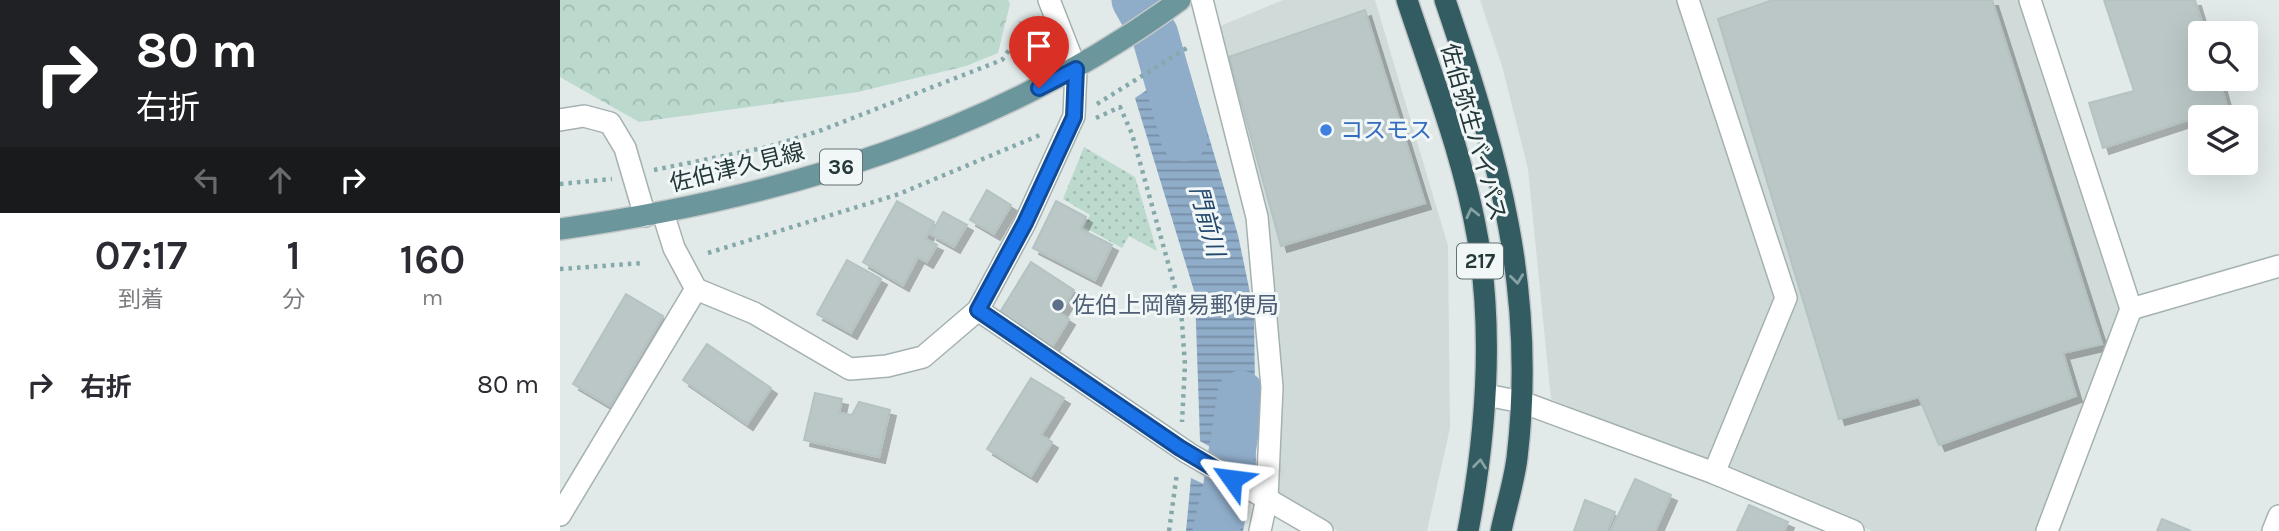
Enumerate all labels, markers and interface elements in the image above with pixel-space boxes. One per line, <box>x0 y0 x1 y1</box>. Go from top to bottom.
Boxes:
pin <box>1009 16 1069 88</box>
map controls <box>2188 21 2258 175</box>
button: search <box>2188 21 2258 91</box>
text: 80 m <box>136 22 258 79</box>
icon: arrive <box>1020 27 1058 65</box>
icon: right <box>21 28 112 119</box>
street label: 佐伯弥生バイパス <box>1435 40 1512 224</box>
text: 右折 <box>136 89 200 126</box>
button: layers <box>2188 105 2258 175</box>
place label: コスモス <box>1340 117 1432 144</box>
marker: コスモス <box>1318 122 1334 138</box>
street label: 佐伯津久見線 <box>667 138 807 197</box>
road number: 36 <box>820 150 862 184</box>
icon: left <box>188 161 226 199</box>
icon: ahead <box>261 161 299 199</box>
icon: right <box>334 161 372 199</box>
water label: 門前川 <box>1184 183 1231 262</box>
one-way arrow <box>1465 207 1480 219</box>
text: 07:17 <box>95 230 187 280</box>
text: 1 <box>286 230 301 280</box>
text: 160 <box>400 234 465 284</box>
road number: 217 <box>1457 244 1503 278</box>
one-way arrow <box>1510 273 1525 285</box>
text: m <box>422 284 443 311</box>
text: 到着 <box>118 286 164 313</box>
text: 分 <box>282 286 305 313</box>
place label: 佐伯上岡簡易郵便局 <box>1072 292 1279 319</box>
marker: 佐伯上岡簡易郵便局 <box>1050 297 1066 313</box>
icon: right <box>21 366 59 404</box>
text: 80 m <box>477 369 539 400</box>
text: 右折 <box>80 372 132 403</box>
position arrow <box>1195 442 1269 516</box>
one-way arrow <box>1472 458 1487 470</box>

